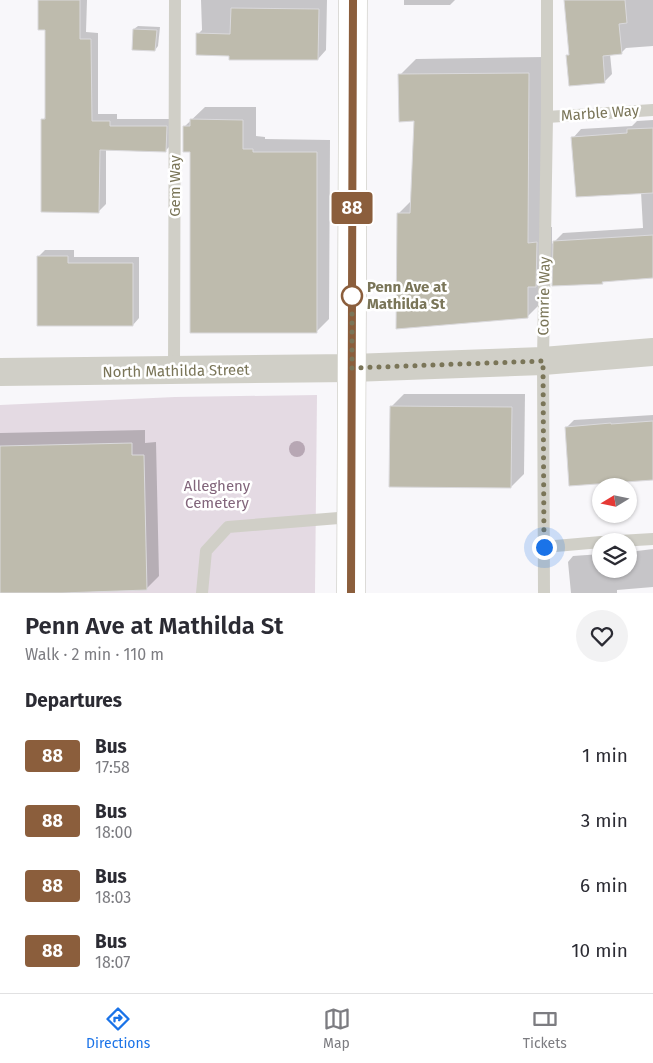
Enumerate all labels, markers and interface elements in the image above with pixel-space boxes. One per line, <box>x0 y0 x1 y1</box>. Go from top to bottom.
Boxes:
street label: Marble Way <box>560 101 640 125</box>
street label: Gem Way <box>166 155 184 217</box>
line badge: 88 <box>330 192 374 224</box>
text: 88 <box>342 197 362 219</box>
street label: Comrie Way <box>534 256 554 336</box>
place label: Penn Ave at Mathilda St <box>367 278 447 313</box>
marker: Penn Ave at Mathilda St <box>341 285 363 307</box>
street label: North Mathilda Street <box>102 361 250 381</box>
park label: Allegheny Cemetery <box>184 477 251 512</box>
north arrow <box>592 478 638 522</box>
map controls <box>592 478 637 578</box>
button: layers <box>592 533 637 578</box>
your location <box>532 535 557 560</box>
button: heart <box>576 610 628 662</box>
text: Penn Ave at Mathilda St <box>25 612 283 640</box>
text: Walk · 2 min · 110 m <box>25 645 164 664</box>
text: Departures <box>25 689 122 712</box>
text: Bus <box>95 735 127 758</box>
text: 1 min <box>582 744 628 767</box>
text: 88 <box>42 745 63 767</box>
text: 17:58 <box>95 758 130 777</box>
text: Bus <box>95 800 127 823</box>
text: 3 min <box>581 809 628 832</box>
text: 88 <box>42 810 63 832</box>
text: 18:00 <box>95 823 132 842</box>
text: Bus <box>95 865 127 888</box>
text: 6 min <box>580 874 628 897</box>
text: 88 <box>42 875 63 897</box>
text: 18:03 <box>95 888 131 907</box>
text: Bus <box>95 930 127 953</box>
text: 10 min <box>571 939 628 962</box>
text: 88 <box>42 940 63 962</box>
text: 18:07 <box>95 953 130 972</box>
tab: Directions <box>86 1005 150 1052</box>
tab: Map <box>323 1005 351 1052</box>
tab: Tickets <box>523 1005 567 1052</box>

